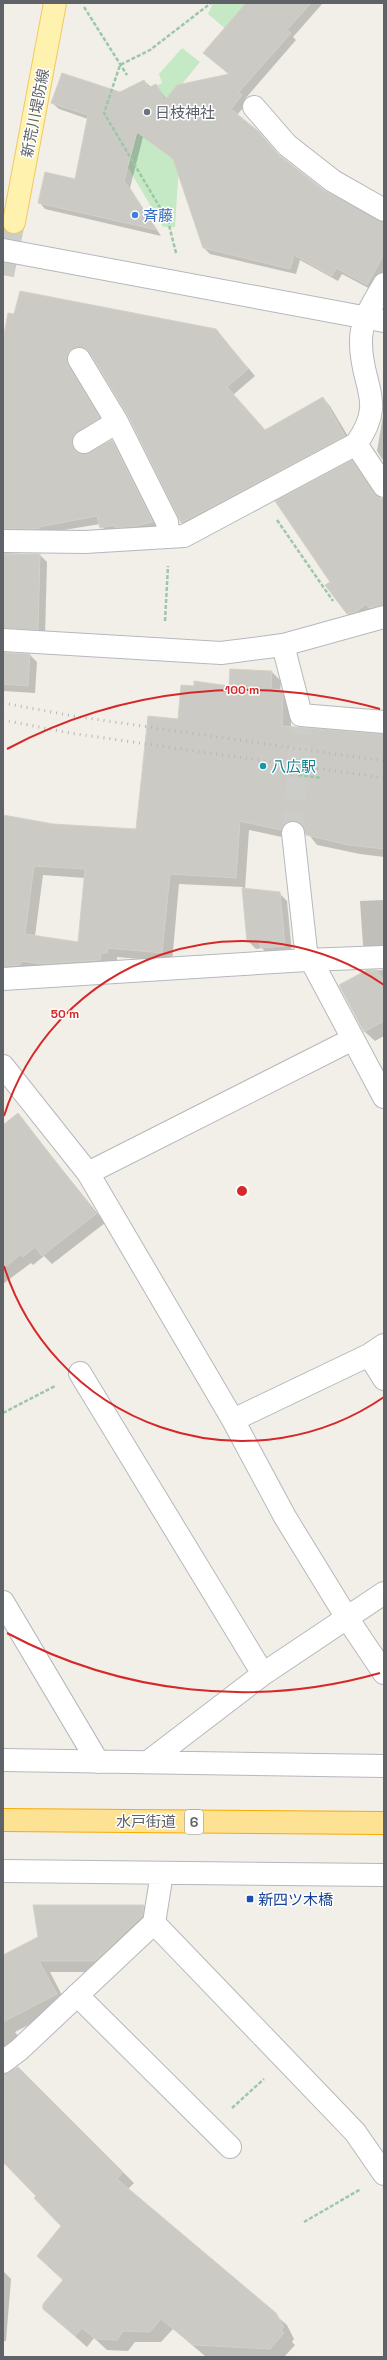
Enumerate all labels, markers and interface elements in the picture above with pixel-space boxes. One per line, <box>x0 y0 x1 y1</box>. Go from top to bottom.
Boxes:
street label: 新荒川堤防線 <box>17 67 53 159</box>
place label: 日枝神社 <box>155 103 215 122</box>
marker: 日枝神社 <box>142 107 152 117</box>
place label: 斉藤 <box>143 206 173 225</box>
marker: 斉藤 <box>130 210 140 220</box>
text: 100 m <box>225 682 259 698</box>
place label: 八広駅 <box>271 757 316 776</box>
marker: 八広駅 <box>258 761 268 771</box>
text: 50 m <box>51 1006 79 1022</box>
centre of rings <box>235 1184 249 1198</box>
road number: 6 <box>185 1810 203 1834</box>
street label: 水戸街道 <box>116 1812 176 1831</box>
place label: 新四ツ木橋 <box>258 1890 333 1909</box>
marker: 新四ツ木橋 <box>245 1894 255 1904</box>

